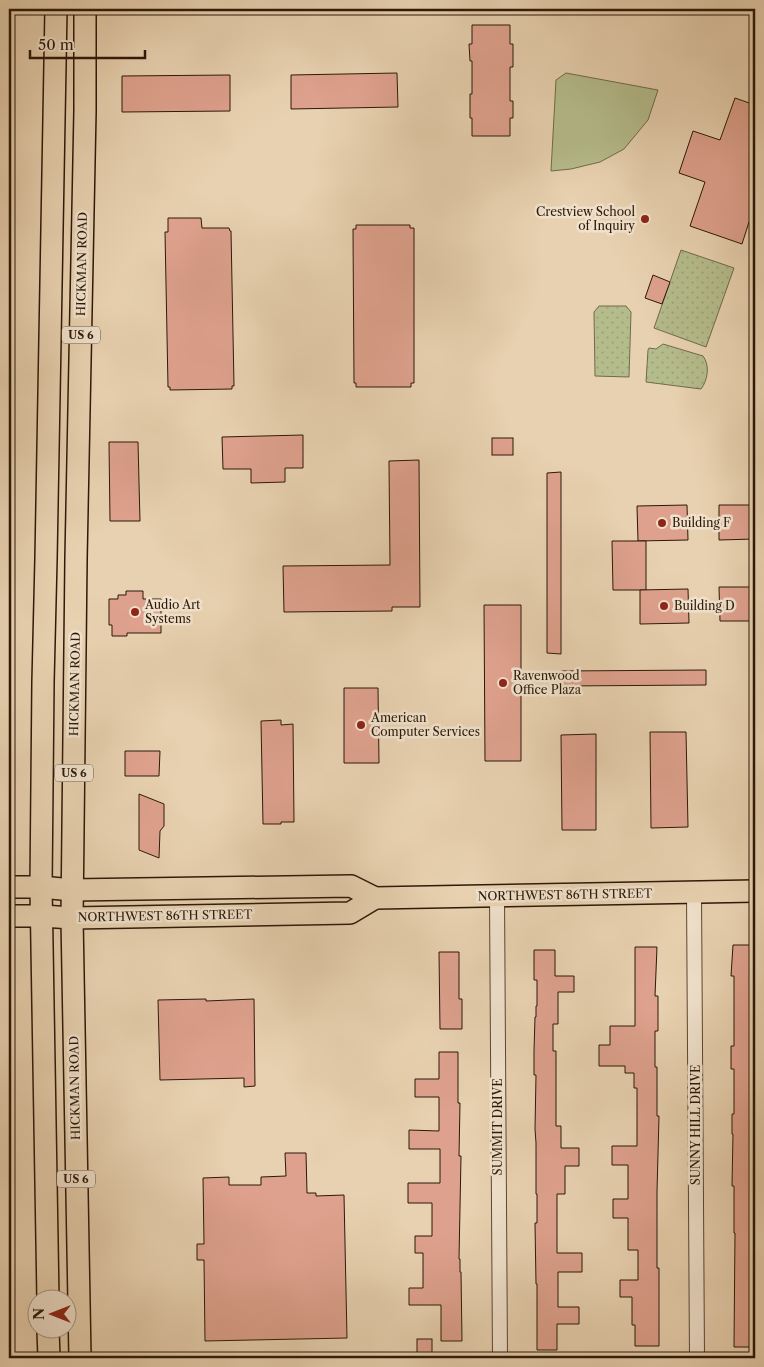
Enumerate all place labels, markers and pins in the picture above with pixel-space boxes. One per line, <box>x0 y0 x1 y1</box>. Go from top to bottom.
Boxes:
place label: Crestview School of Inquiry <box>536 204 635 233</box>
marker: Crestview School of Inquiry <box>639 213 651 225</box>
place label: Building F <box>672 515 731 530</box>
marker: Building F <box>656 517 668 529</box>
place label: Audio Art Systems <box>144 597 201 626</box>
place label: Building D <box>674 598 735 613</box>
marker: Building D <box>658 600 670 612</box>
marker: Audio Art Systems <box>129 606 141 618</box>
place label: Ravenwood Office Plaza <box>513 668 582 697</box>
marker: Ravenwood Office Plaza <box>497 677 509 689</box>
place label: American Computer Services <box>370 710 480 739</box>
marker: American Computer Services <box>355 719 367 731</box>

